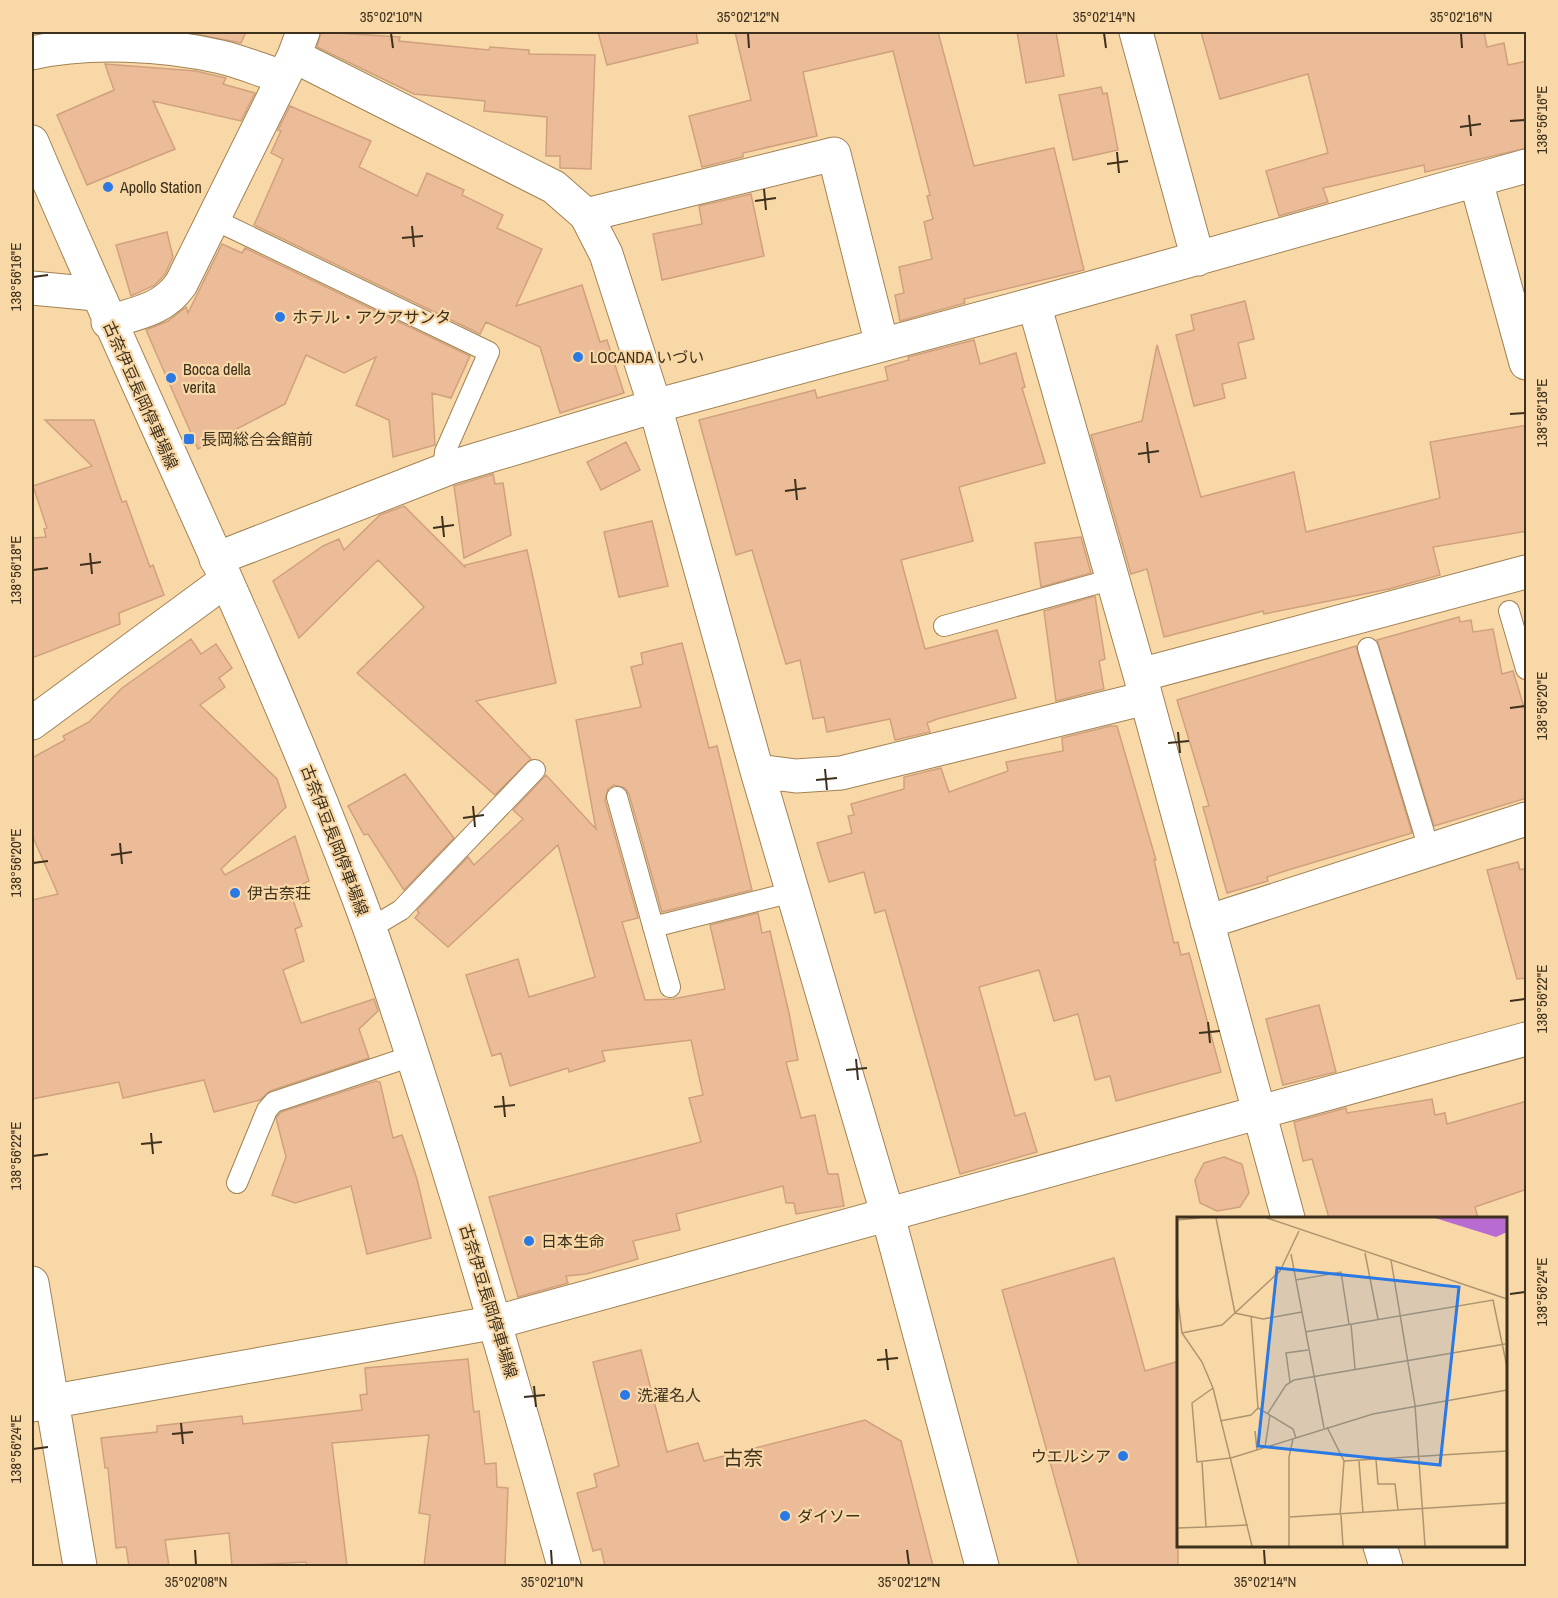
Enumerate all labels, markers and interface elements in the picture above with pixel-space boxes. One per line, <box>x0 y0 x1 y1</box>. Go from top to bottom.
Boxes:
text: 35°02'10"N <box>360 6 422 27</box>
text: 35°02'12"N <box>717 6 779 27</box>
text: 35°02'14"N <box>1073 6 1135 27</box>
text: 35°02'16"N <box>1430 6 1492 27</box>
text: 138°56'16"E <box>1531 86 1552 154</box>
place label: Apollo Station <box>119 176 202 198</box>
marker: Apollo Station <box>101 180 115 194</box>
text: 138°56'16"E <box>5 243 26 311</box>
place label: ホテル・アクアサンタ <box>292 306 451 328</box>
marker: ホテル・アクアサンタ <box>273 310 287 324</box>
street label: 古奈伊豆長岡停車場線 <box>98 317 184 473</box>
place label: LOCANDA いづい <box>590 346 704 368</box>
marker: LOCANDA いづい <box>571 350 585 364</box>
place label: Bocca della verita <box>183 358 252 398</box>
marker: Bocca della verita <box>164 371 178 385</box>
text: 138°56'18"E <box>1531 379 1552 447</box>
place label: 長岡総合会館前 <box>201 428 313 450</box>
marker: 長岡総合会館前 <box>182 432 196 446</box>
text: 138°56'18"E <box>5 536 26 604</box>
text: 138°56'20"E <box>1531 672 1552 740</box>
street label: 古奈伊豆長岡停車場線 <box>296 761 374 919</box>
text: 138°56'20"E <box>5 829 26 897</box>
place label: 伊古奈荘 <box>247 882 311 904</box>
marker: 伊古奈荘 <box>228 886 242 900</box>
text: 138°56'22"E <box>1531 965 1552 1033</box>
text: 138°56'22"E <box>5 1122 26 1190</box>
inset map <box>1177 1217 1507 1547</box>
street label: 古奈伊豆長岡停車場線 <box>455 1221 523 1381</box>
place label: 日本生命 <box>541 1230 605 1252</box>
marker: 日本生命 <box>522 1234 536 1248</box>
text: 138°56'24"E <box>1531 1258 1552 1326</box>
place label: 洗濯名人 <box>637 1384 701 1406</box>
marker: 洗濯名人 <box>618 1388 632 1402</box>
text: 138°56'24"E <box>5 1415 26 1483</box>
district label: 古奈 <box>723 1444 763 1471</box>
place label: ウエルシア <box>1031 1445 1111 1467</box>
marker: ウエルシア <box>1116 1449 1130 1463</box>
place label: ダイソー <box>797 1505 861 1527</box>
marker: ダイソー <box>778 1509 792 1523</box>
text: 35°02'08"N <box>165 1571 227 1592</box>
text: 35°02'10"N <box>521 1571 583 1592</box>
text: 35°02'12"N <box>878 1571 940 1592</box>
text: 35°02'14"N <box>1234 1571 1296 1592</box>

